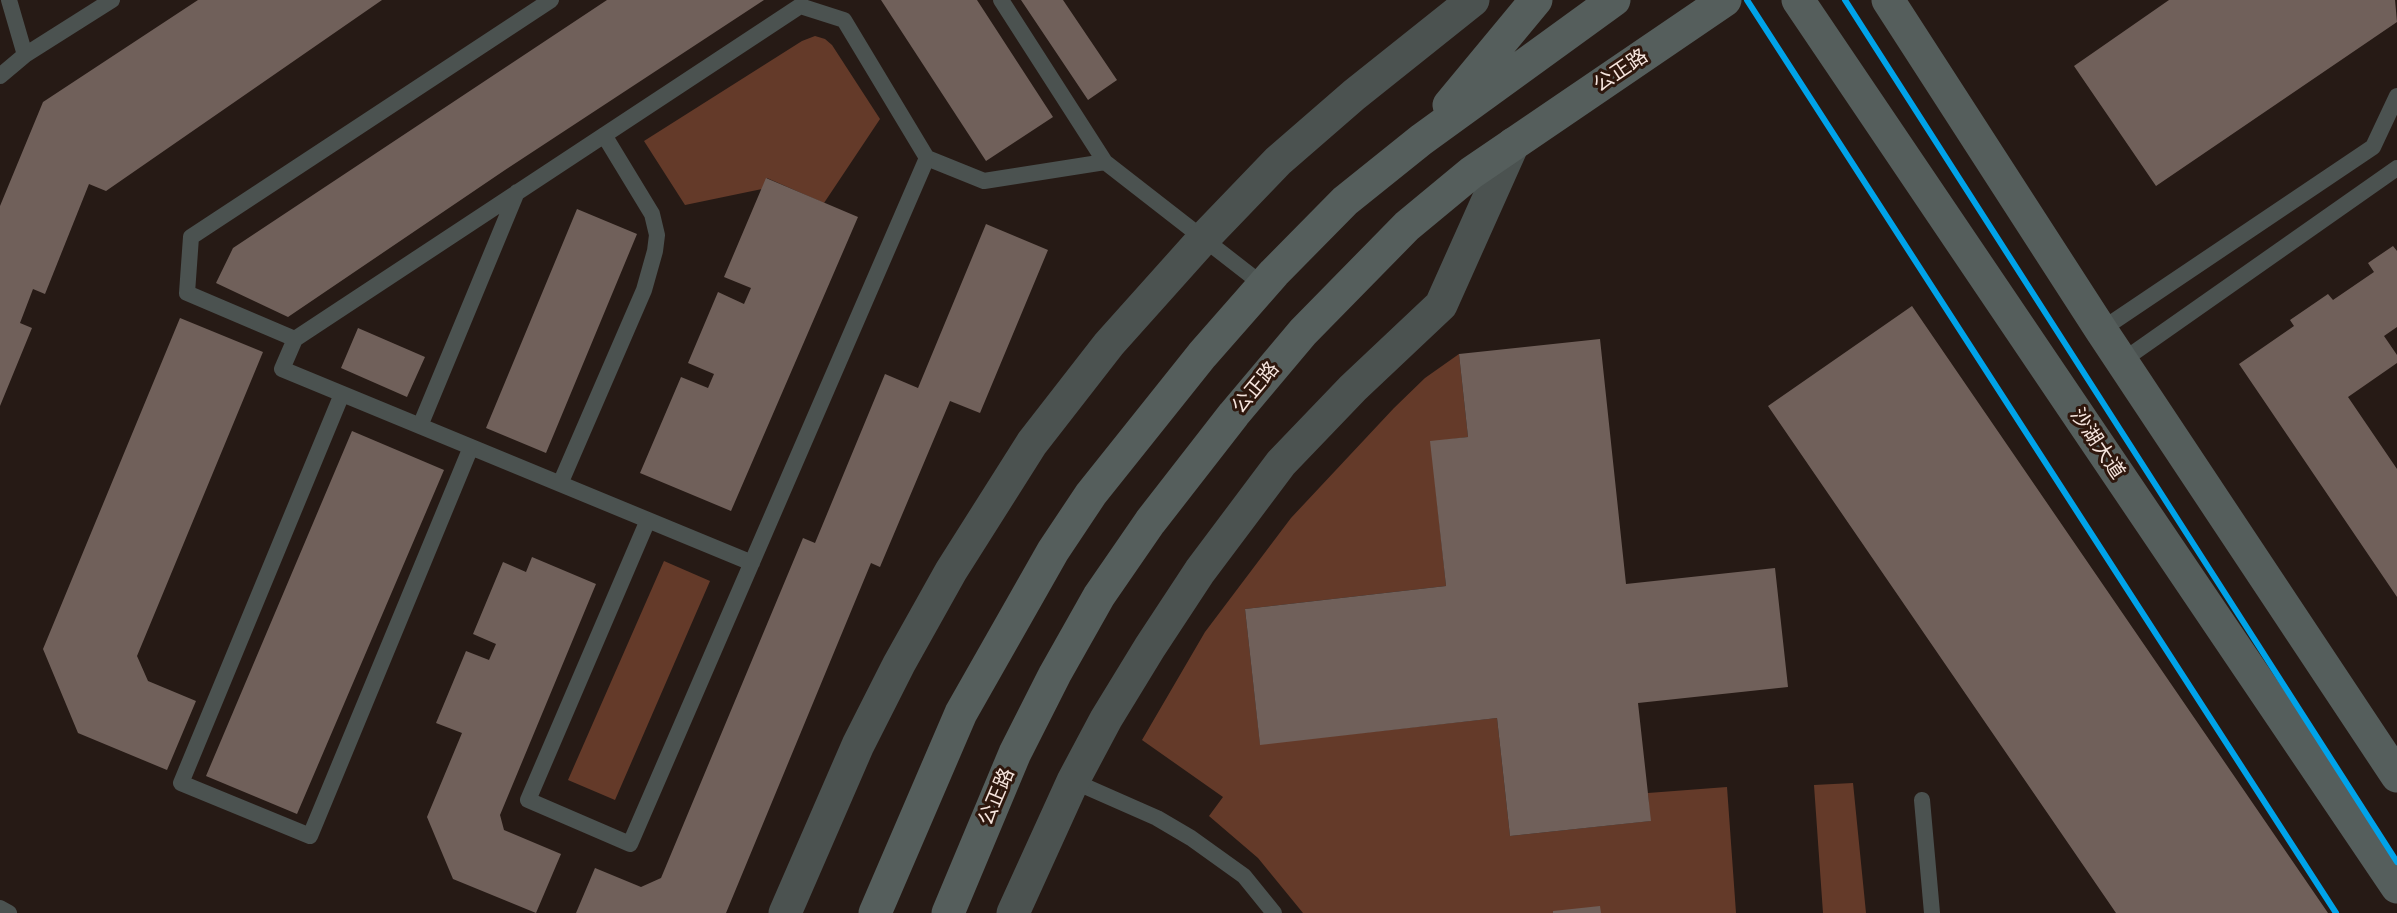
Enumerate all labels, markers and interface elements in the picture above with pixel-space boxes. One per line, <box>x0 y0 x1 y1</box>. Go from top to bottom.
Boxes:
street label: 公正路 <box>1589 44 1653 98</box>
street label: 公正路 <box>1228 357 1284 419</box>
street label: 沙湖大道 <box>2065 404 2129 484</box>
street label: 公正路 <box>974 765 1020 829</box>

